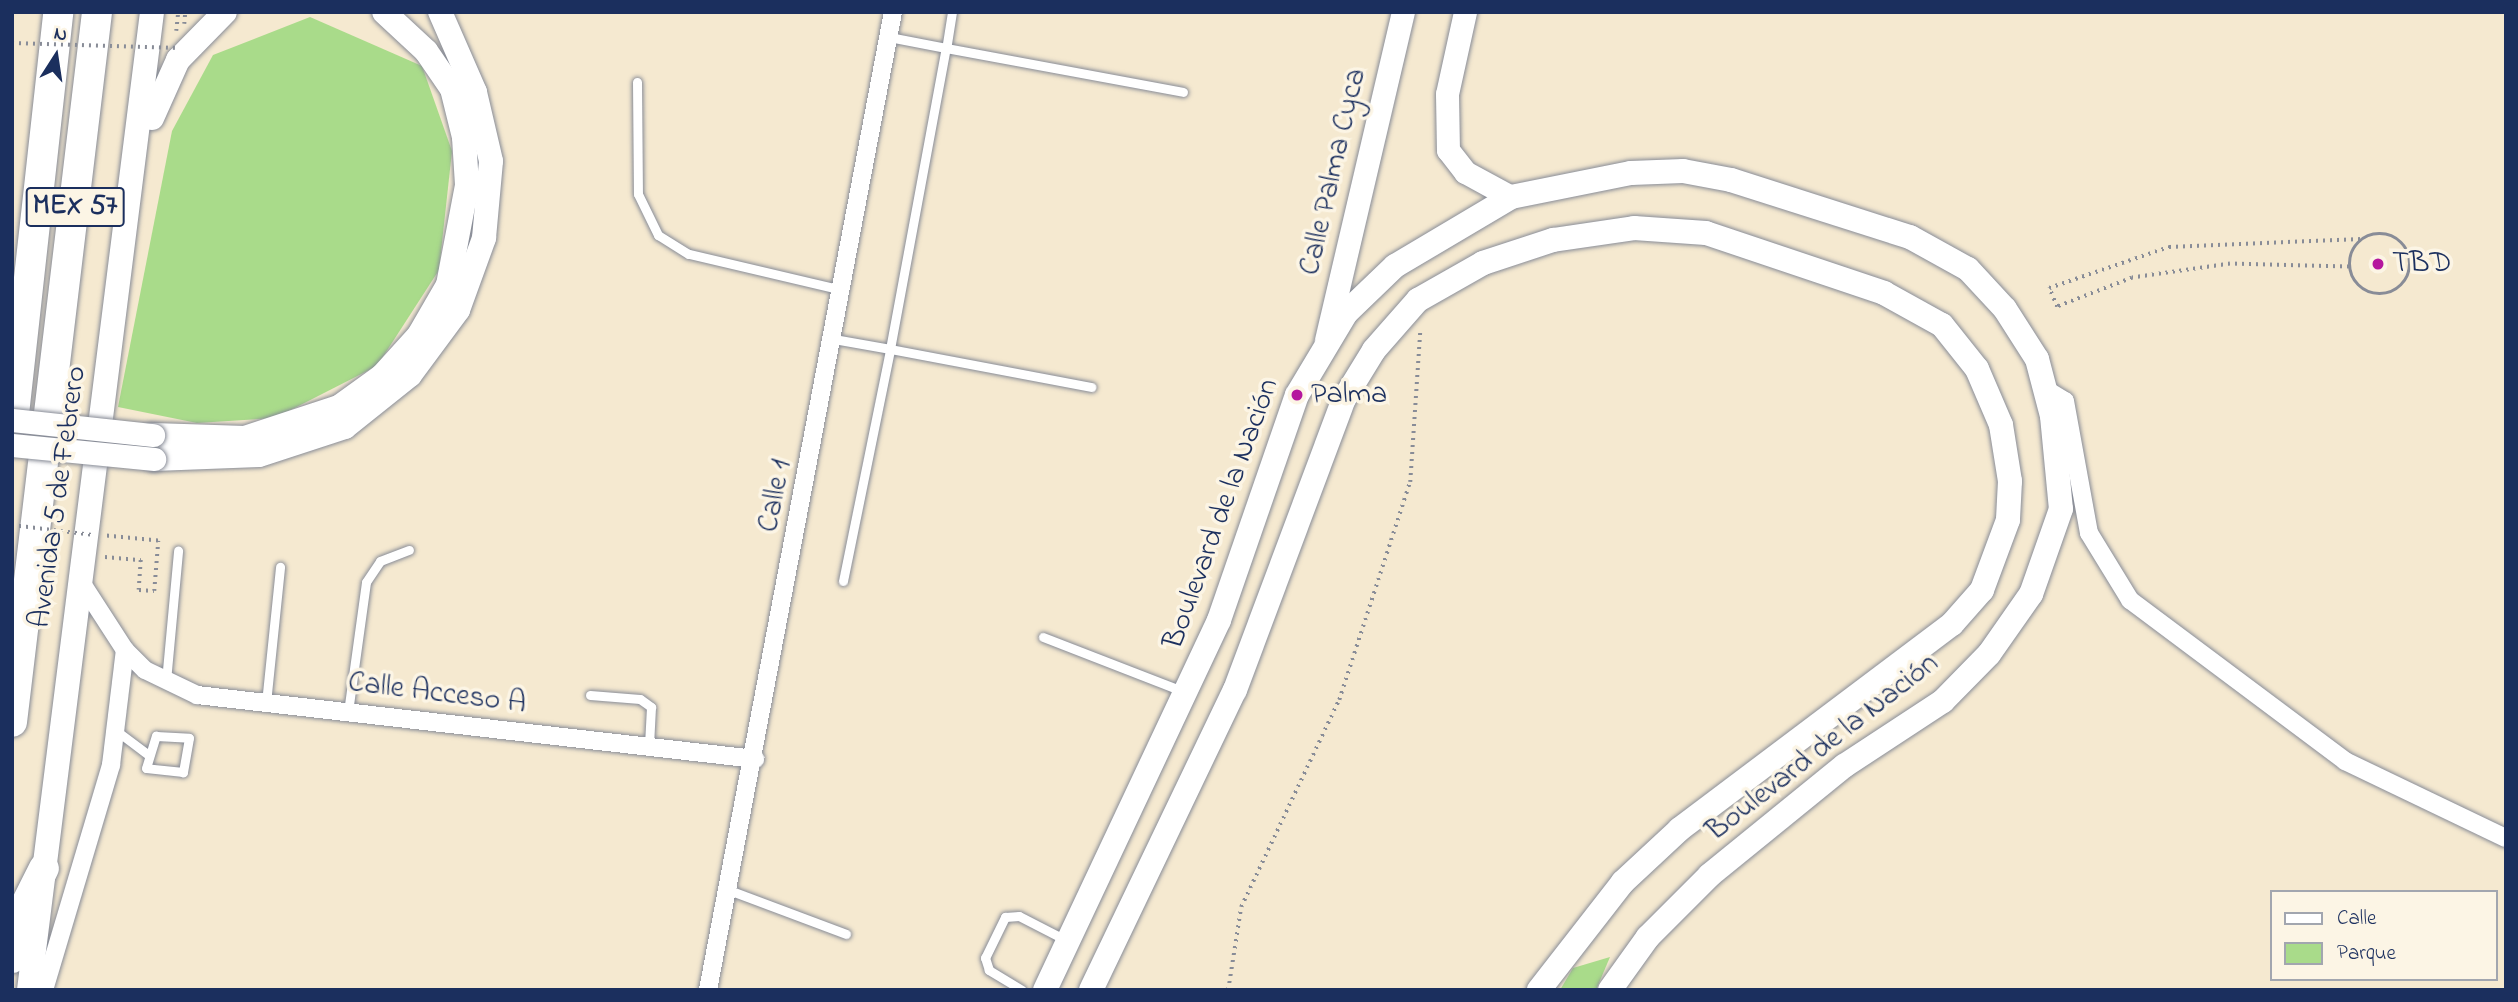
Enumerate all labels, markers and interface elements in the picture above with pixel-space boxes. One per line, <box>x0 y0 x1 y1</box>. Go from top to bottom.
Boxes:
text: N <box>51 20 70 50</box>
north arrow <box>21 21 91 91</box>
street label: Calle Palma Cyca <box>1293 65 1375 279</box>
road number: MEX 57 <box>24 182 126 232</box>
place label: TBD <box>2392 246 2451 282</box>
marker: TBD <box>2370 256 2386 272</box>
street label: Avenida 5 de Febrero <box>23 364 95 630</box>
street label: Boulevard de la Nación <box>1156 374 1288 654</box>
place label: Palma <box>1311 377 1387 413</box>
marker: Palma <box>1289 387 1305 403</box>
street label: Calle 1 <box>751 457 801 535</box>
street label: Boulevard de la Nación <box>1700 646 1946 850</box>
street label: Calle Acceso A <box>346 665 528 723</box>
legend <box>2270 890 2497 981</box>
text: Calle <box>2337 904 2376 934</box>
text: Parque <box>2337 939 2396 969</box>

